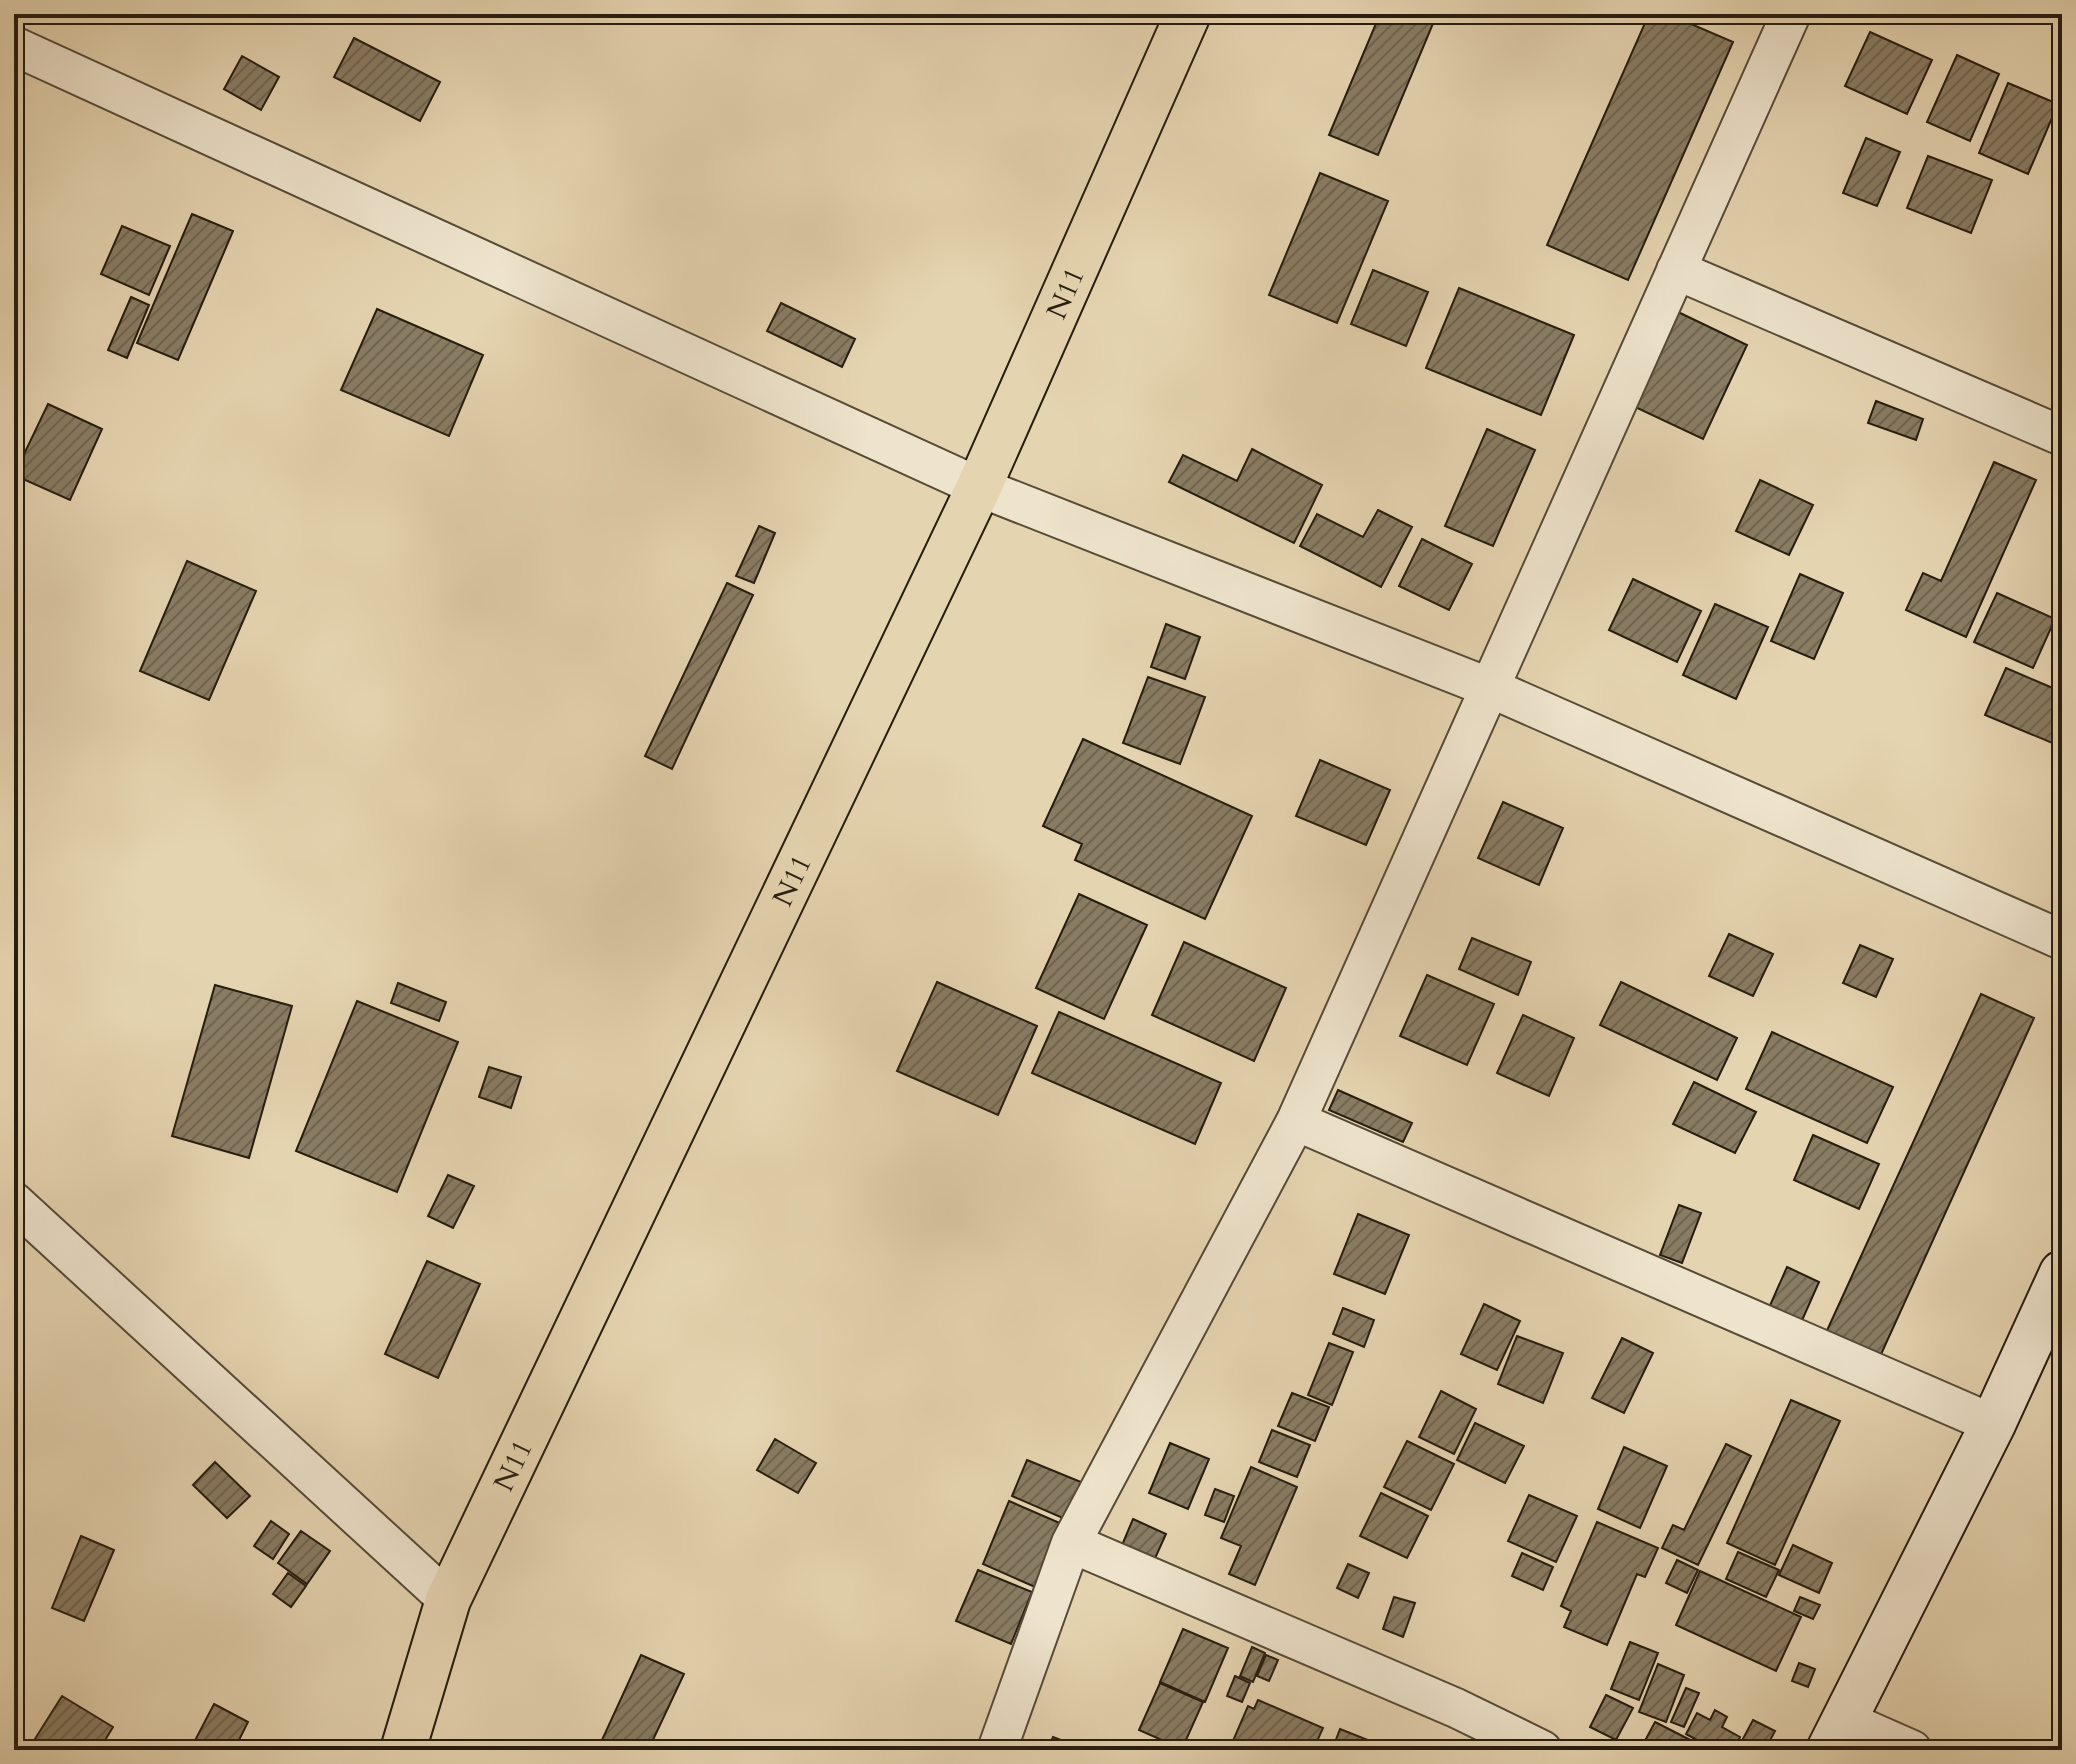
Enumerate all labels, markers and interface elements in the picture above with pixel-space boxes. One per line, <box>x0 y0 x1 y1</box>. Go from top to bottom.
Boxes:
street label: N11 <box>1038 262 1094 325</box>
street label: N11 <box>764 849 821 913</box>
street label: N11 <box>485 1434 542 1498</box>

